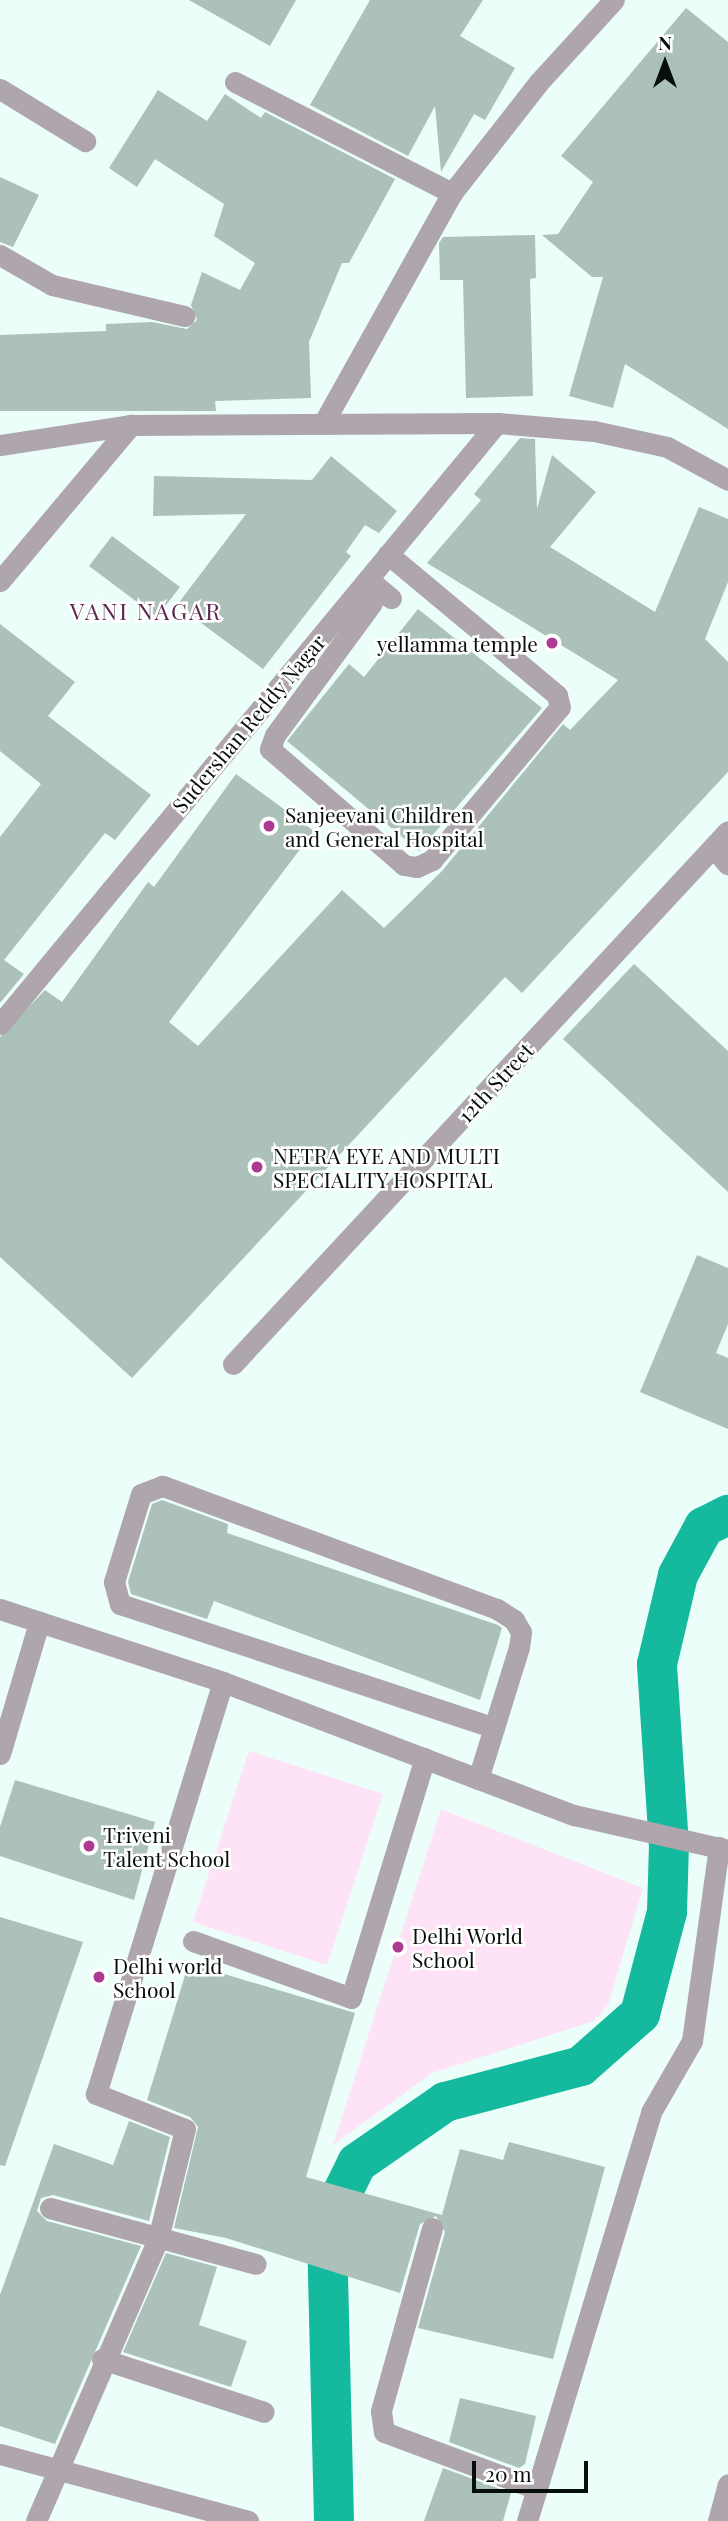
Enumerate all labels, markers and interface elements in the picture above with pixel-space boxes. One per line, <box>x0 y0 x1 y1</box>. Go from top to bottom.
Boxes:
north arrow <box>630 28 700 98</box>
text: N <box>658 29 672 55</box>
district label: VANI NAGAR <box>71 597 221 625</box>
street label: Sudershan Reddy Nagar <box>166 628 330 818</box>
place label: yellamma temple <box>376 630 538 656</box>
marker: yellamma temple <box>544 635 560 651</box>
place label: Sanjeevani Children and General Hospital <box>285 801 484 851</box>
marker: Sanjeevani Children and General Hospital <box>259 816 279 836</box>
street label: 12th Street <box>452 1037 538 1127</box>
place label: NETRA EYE AND MULTI SPECIALITY HOSPITAL <box>273 1142 501 1192</box>
marker: NETRA EYE AND MULTI SPECIALITY HOSPITAL <box>247 1157 267 1177</box>
place label: Triveni Talent School <box>103 1821 231 1871</box>
marker: Triveni Talent School <box>81 1838 97 1854</box>
place label: Delhi World School <box>412 1922 524 1972</box>
marker: Delhi World School <box>390 1939 406 1955</box>
place label: Delhi world School <box>113 1952 223 2002</box>
marker: Delhi world School <box>91 1969 107 1985</box>
scale bar <box>476 2448 592 2492</box>
text: 20 m <box>485 2459 532 2487</box>

